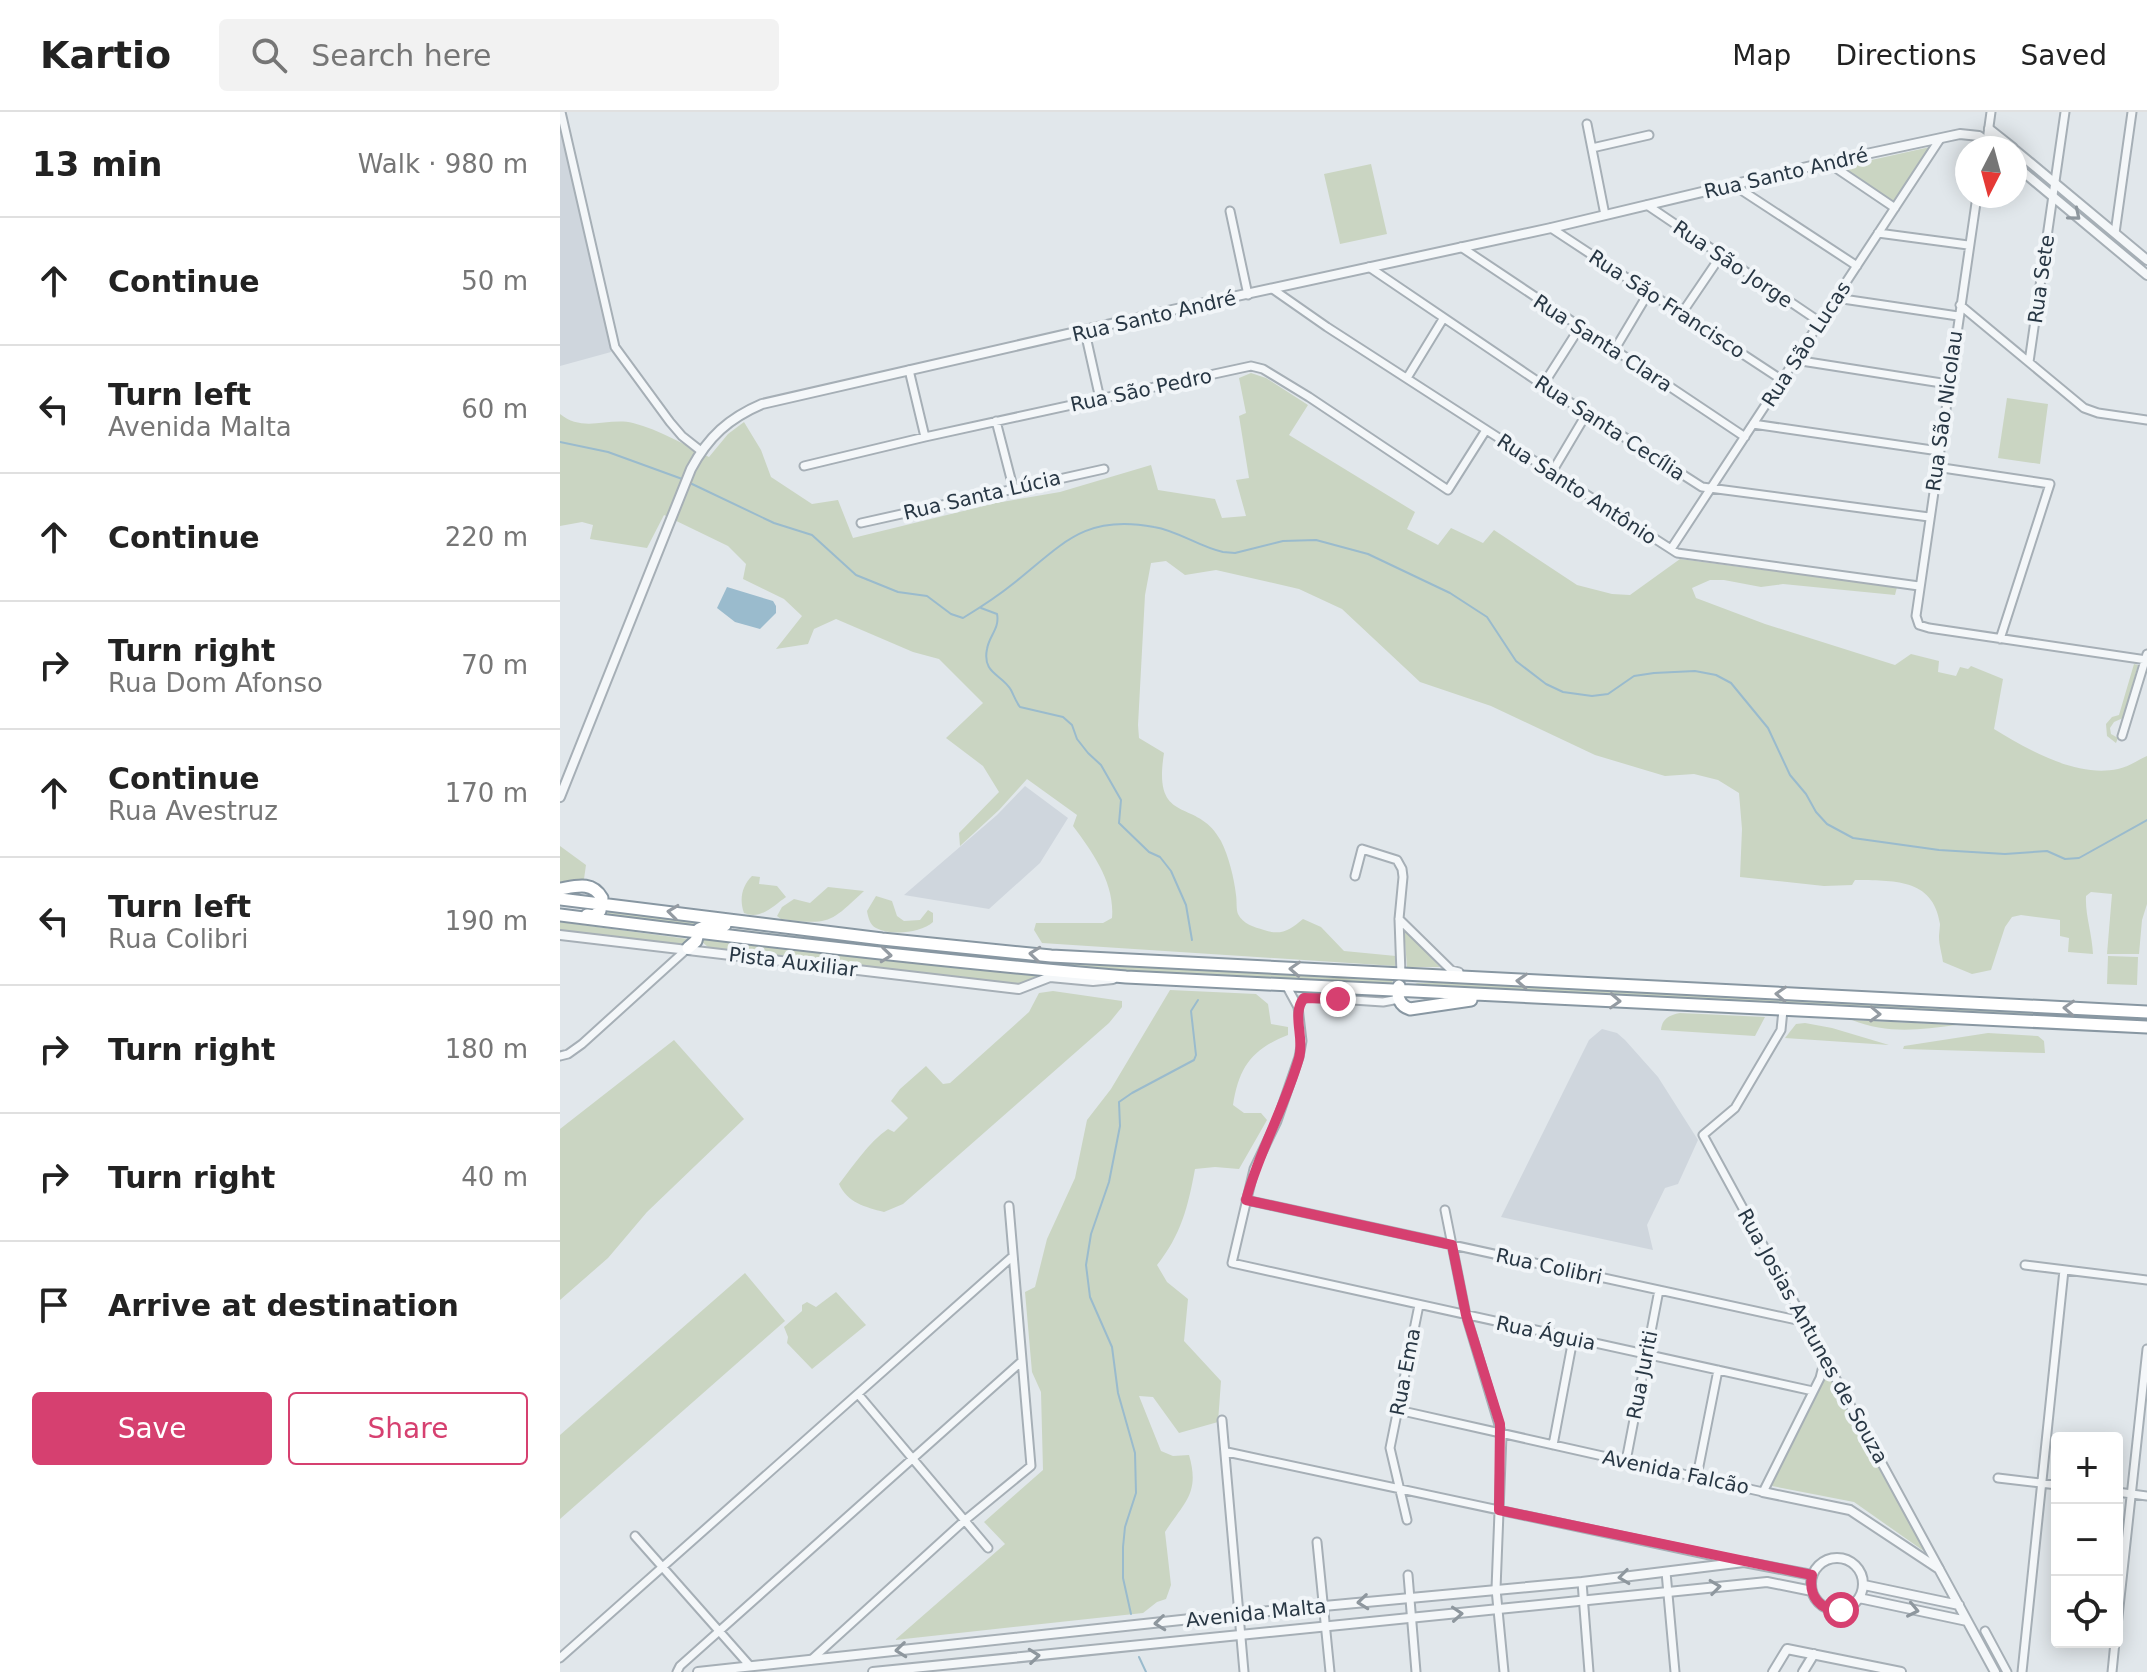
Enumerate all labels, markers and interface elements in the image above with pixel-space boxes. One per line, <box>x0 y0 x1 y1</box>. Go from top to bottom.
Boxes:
search box <box>219 19 779 91</box>
text: Kartio <box>40 33 171 77</box>
icon: search <box>247 33 291 77</box>
text: Search here <box>311 38 491 73</box>
text: Map <box>1732 39 1791 72</box>
text: Directions <box>1835 39 1976 72</box>
text: Saved <box>2020 39 2107 72</box>
north arrow <box>1955 136 2027 208</box>
street label: Rua Santo André <box>1702 142 1870 204</box>
text: 13 min <box>32 144 162 184</box>
text: Walk · 980 m <box>358 149 528 179</box>
one-way arrow <box>2066 205 2080 220</box>
street label: Rua São Jorge <box>1669 215 1797 313</box>
street label: Rua Sete <box>2023 233 2059 325</box>
street label: Rua São Francisco <box>1584 245 1750 363</box>
icon: ahead <box>32 259 76 303</box>
text: Continue <box>108 264 260 299</box>
text: 50 m <box>461 266 528 296</box>
street label: Rua São Lucas <box>1756 277 1856 411</box>
street label: Rua Santo André <box>1070 285 1238 347</box>
street label: Rua Santa Clara <box>1529 289 1677 397</box>
street label: Rua São Nicolau <box>1921 329 1967 493</box>
street label: Rua São Pedro <box>1068 363 1214 417</box>
street label: Rua Santa Cecília <box>1530 370 1690 486</box>
text: Turn left <box>108 377 251 412</box>
icon: left <box>32 387 76 431</box>
text: 60 m <box>461 394 528 424</box>
text: Avenida Malta <box>108 412 292 442</box>
street label: Rua Santo Antônio <box>1493 428 1661 550</box>
street label: Rua Santa Lúcia <box>901 465 1063 525</box>
icon: ahead <box>32 515 76 559</box>
text: Continue <box>108 520 260 555</box>
text: 220 m <box>445 522 528 552</box>
text: Turn right <box>108 633 275 668</box>
icon: right <box>32 643 76 687</box>
text: 70 m <box>461 650 528 680</box>
text: Rua Dom Afonso <box>108 668 323 698</box>
text: Continue <box>108 761 260 796</box>
icon: ahead <box>32 771 76 815</box>
text: 170 m <box>445 778 528 808</box>
text: Rua Avestruz <box>108 796 278 826</box>
text: Turn left <box>108 889 251 924</box>
icon: left <box>32 899 76 943</box>
one-way arrow <box>666 903 679 920</box>
text: 190 m <box>445 906 528 936</box>
text: Rua Colibri <box>108 924 249 954</box>
street label: Pista Auxiliar <box>727 942 859 982</box>
one-way arrow <box>1028 946 1041 963</box>
one-way arrow <box>880 947 893 964</box>
one-way arrow <box>1288 961 1301 978</box>
one-way arrow <box>1515 973 1528 990</box>
route end <box>1320 981 1356 1017</box>
one-way arrow <box>1774 986 1787 1003</box>
one-way arrow <box>1609 992 1622 1009</box>
one-way arrow <box>2062 1000 2075 1017</box>
one-way arrow <box>1869 1006 1882 1023</box>
icon: right <box>32 1027 76 1071</box>
text: Turn right <box>108 1032 275 1067</box>
text: 180 m <box>445 1034 528 1064</box>
icon: right <box>32 1155 76 1199</box>
text: Turn right <box>108 1160 275 1195</box>
text: 40 m <box>461 1162 528 1192</box>
street label: Rua Josias Antunes de Souza <box>1733 1204 1893 1468</box>
street label: Rua Colibri <box>1494 1243 1604 1289</box>
icon: arrive <box>32 1283 76 1327</box>
text: Arrive at destination <box>108 1288 459 1323</box>
street label: Rua Águia <box>1494 1311 1598 1355</box>
street label: Rua Ema <box>1385 1326 1425 1418</box>
street label: Rua Juriti <box>1622 1329 1662 1421</box>
button: Save <box>32 1392 272 1465</box>
button: Share <box>288 1392 528 1465</box>
map controls <box>2051 1432 2123 1648</box>
button: + <box>2051 1432 2123 1504</box>
street label: Avenida Falcão <box>1601 1445 1751 1499</box>
button: − <box>2051 1504 2123 1576</box>
one-way arrow <box>1618 1568 1631 1585</box>
button: locate <box>2051 1576 2123 1648</box>
one-way arrow <box>1709 1579 1722 1596</box>
route start <box>1823 1592 1859 1628</box>
one-way arrow <box>1356 1593 1369 1610</box>
street label: Avenida Malta <box>1184 1594 1328 1632</box>
one-way arrow <box>1906 1601 1920 1618</box>
one-way arrow <box>1451 1606 1464 1623</box>
one-way arrow <box>1153 1614 1166 1631</box>
one-way arrow <box>894 1642 907 1659</box>
one-way arrow <box>1028 1647 1041 1664</box>

